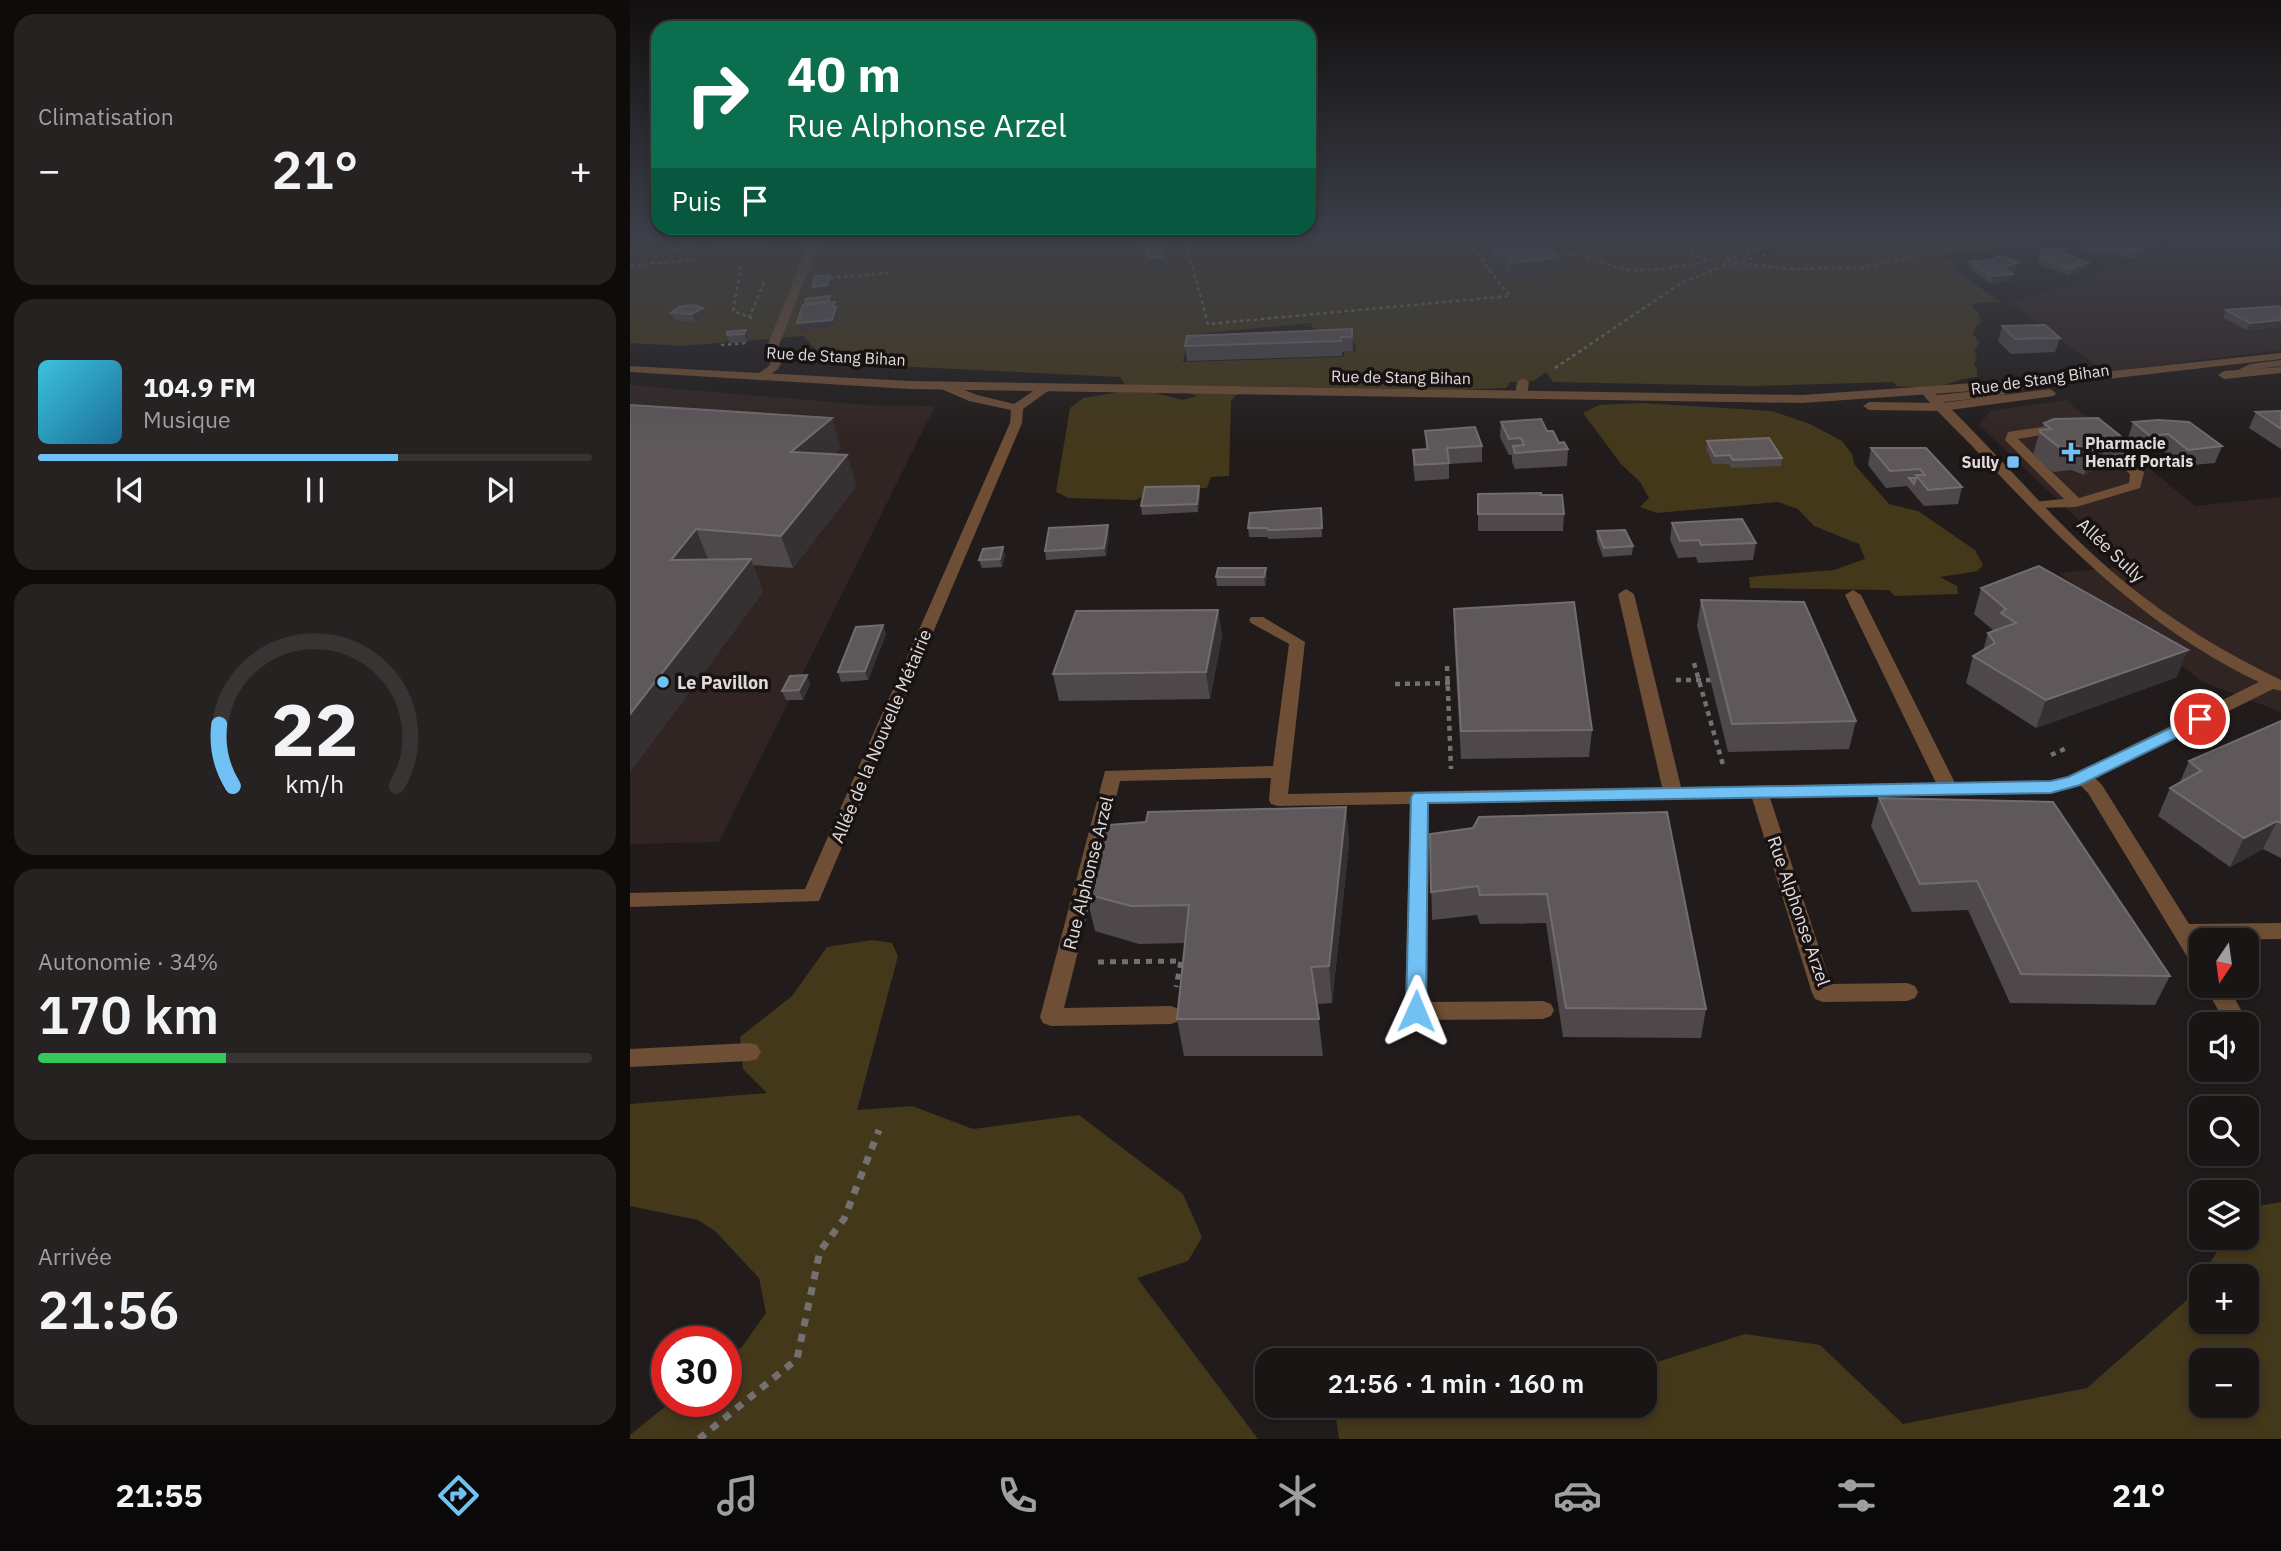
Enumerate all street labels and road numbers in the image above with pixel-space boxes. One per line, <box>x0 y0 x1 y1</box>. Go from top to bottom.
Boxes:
street label: Rue de Stang Bihan <box>766 342 906 370</box>
street label: Rue de Stang Bihan <box>1969 359 2111 399</box>
street label: Rue de Stang Bihan <box>1331 366 1471 388</box>
street label: Allée Sully <box>2072 513 2150 587</box>
street label: Allée de la Nouvelle Métairie <box>825 626 937 846</box>
street label: Rue Alphonse Arzel <box>1058 794 1118 952</box>
street label: Rue Alphonse Arzel <box>1763 833 1836 989</box>

